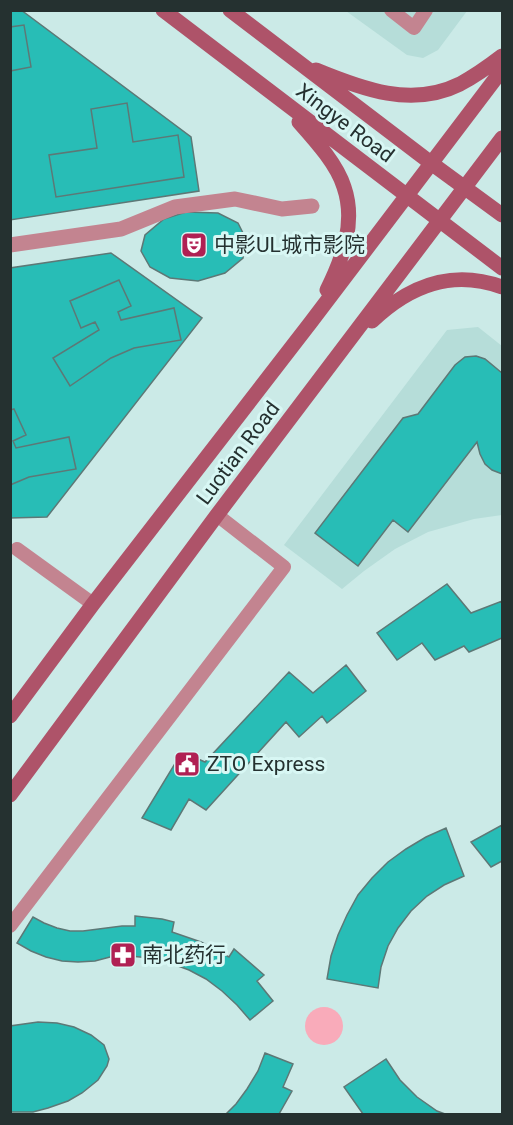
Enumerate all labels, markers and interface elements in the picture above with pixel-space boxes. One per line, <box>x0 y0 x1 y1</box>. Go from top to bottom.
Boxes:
street label: Xingye Road <box>291 79 399 167</box>
theatre icon: 中影UL城市影院 <box>179 230 209 260</box>
place label: 中影UL城市影院 <box>214 233 365 257</box>
street label: Luotian Road <box>191 397 285 509</box>
public building icon: ZTO Express <box>172 749 202 779</box>
place label: ZTO Express <box>207 752 325 776</box>
pharmacy icon: 南北药行 <box>108 940 138 970</box>
place label: 南北药行 <box>142 943 226 967</box>

